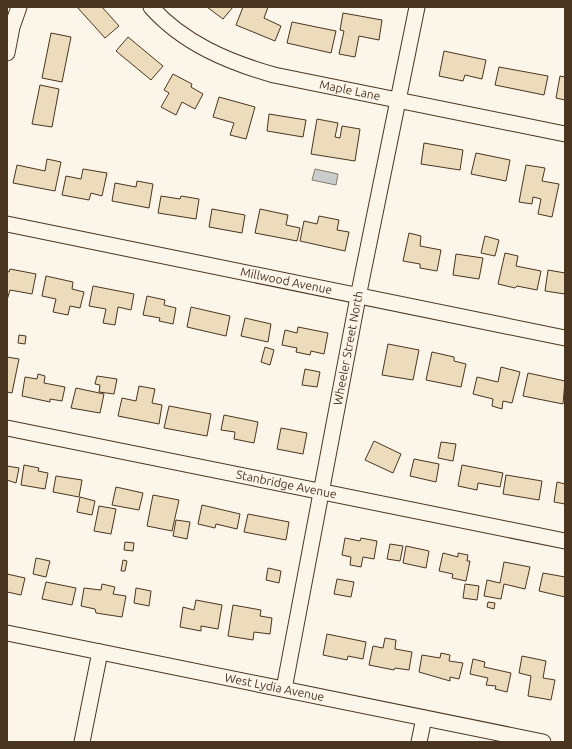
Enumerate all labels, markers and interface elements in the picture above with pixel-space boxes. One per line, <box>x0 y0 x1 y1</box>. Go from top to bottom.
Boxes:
street label: Maple Lane <box>318 77 382 102</box>
street label: Millwood Avenue <box>239 265 333 296</box>
street label: Wheeler Street North <box>331 289 365 406</box>
street label: Stanbridge Avenue <box>235 468 338 501</box>
street label: West Lydia Avenue <box>224 670 326 703</box>

